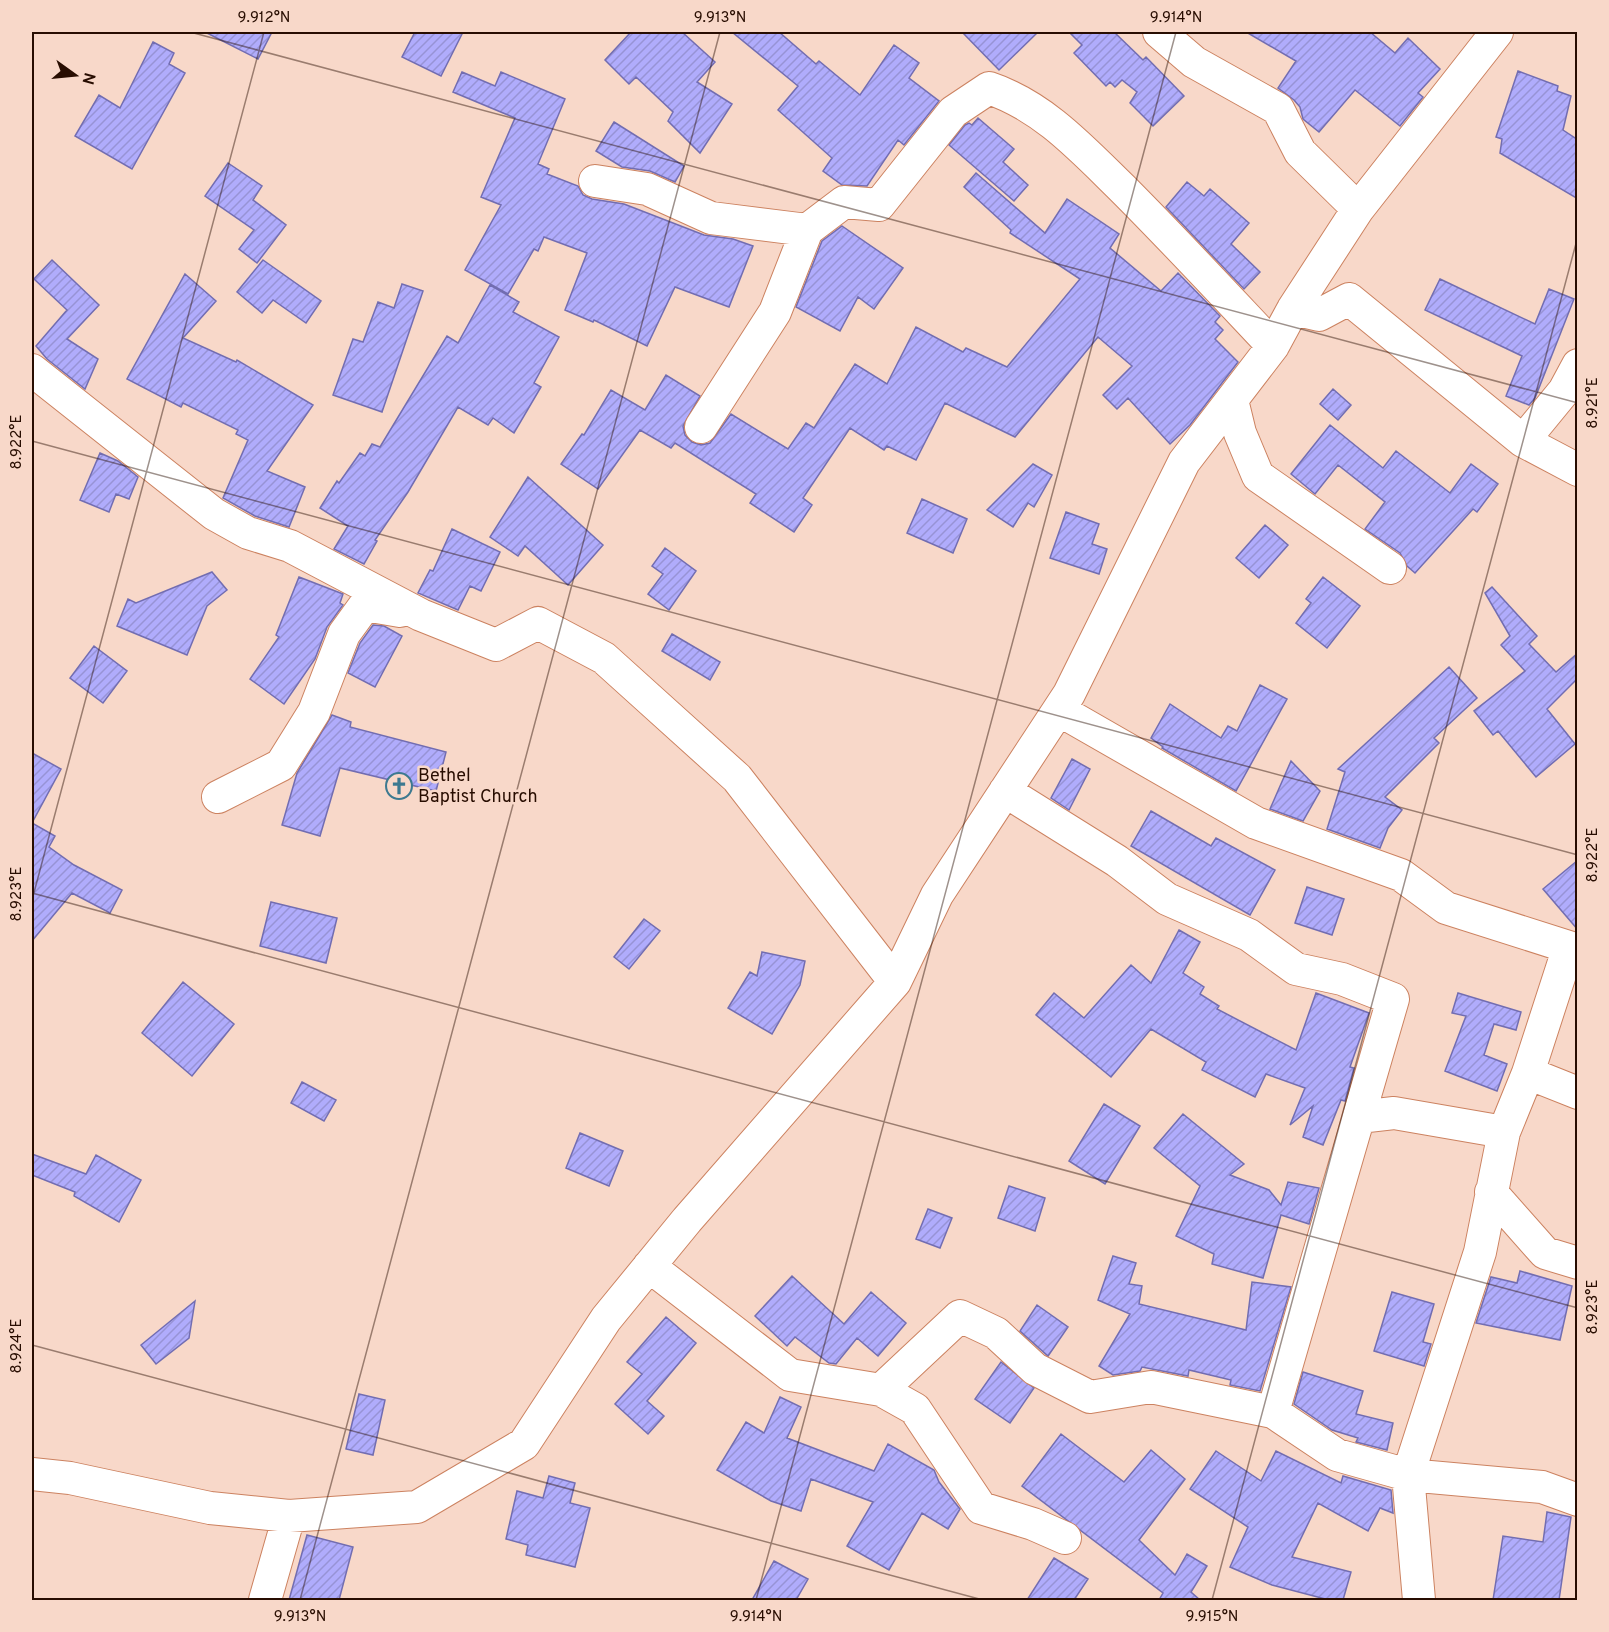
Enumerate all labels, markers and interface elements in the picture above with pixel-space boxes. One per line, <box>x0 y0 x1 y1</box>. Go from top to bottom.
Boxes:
text: 9.912°N <box>238 9 290 28</box>
text: 9.913°N <box>694 9 746 28</box>
text: 9.914°N <box>1150 9 1202 28</box>
north arrow <box>45 45 105 105</box>
text: N <box>76 70 99 87</box>
text: 8.921°E <box>1584 377 1603 429</box>
text: 8.922°E <box>8 415 27 469</box>
place label: Bethel Baptist Church <box>418 765 538 809</box>
church icon: Bethel Baptist Church <box>384 771 414 801</box>
text: 8.922°E <box>1584 828 1603 882</box>
text: 8.923°E <box>8 867 27 921</box>
text: 8.923°E <box>1584 1280 1603 1334</box>
text: 8.924°E <box>8 1319 27 1373</box>
text: 9.913°N <box>274 1608 326 1627</box>
text: 9.914°N <box>730 1608 782 1627</box>
text: 9.915°N <box>1186 1608 1238 1627</box>

